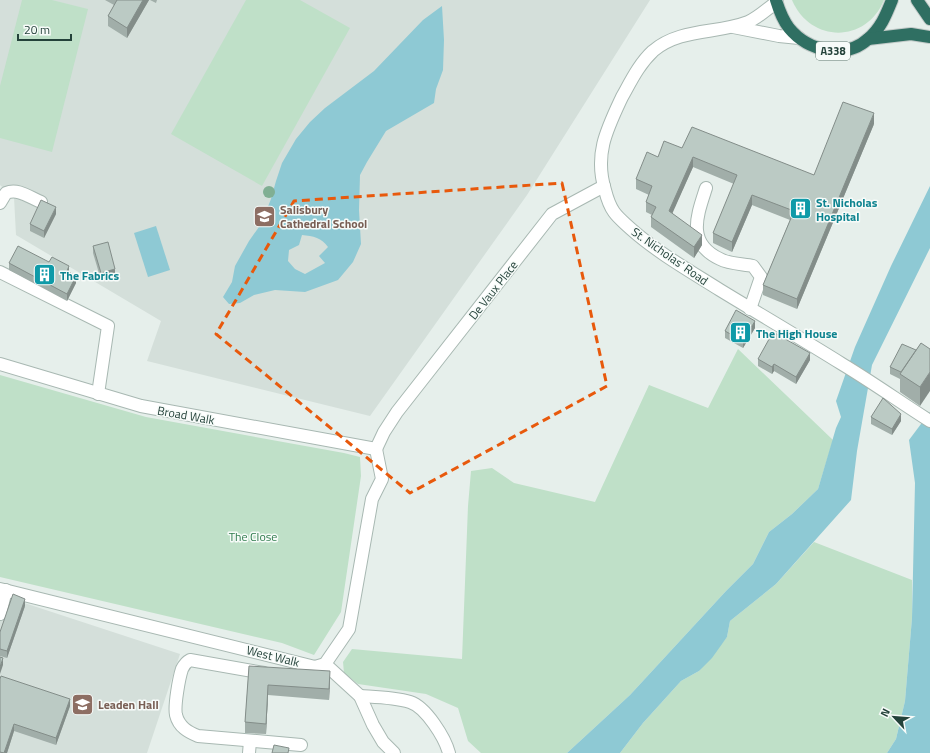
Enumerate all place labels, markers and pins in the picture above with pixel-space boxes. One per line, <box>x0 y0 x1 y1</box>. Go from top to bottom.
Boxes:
place label: St. Nicholas Hospital <box>816 193 878 226</box>
building icon: St. Nicholas Hospital <box>787 196 813 222</box>
place label: Salisbury Cathedral School <box>280 200 367 233</box>
school or university icon: Salisbury Cathedral School <box>251 203 277 229</box>
building icon: The Fabrics <box>31 262 57 288</box>
place label: The Fabrics <box>60 266 119 285</box>
building icon: The High House <box>727 320 753 346</box>
place label: The High House <box>756 324 837 343</box>
school or university icon: Leaden Hall <box>69 691 95 717</box>
place label: Leaden Hall <box>98 695 159 714</box>

